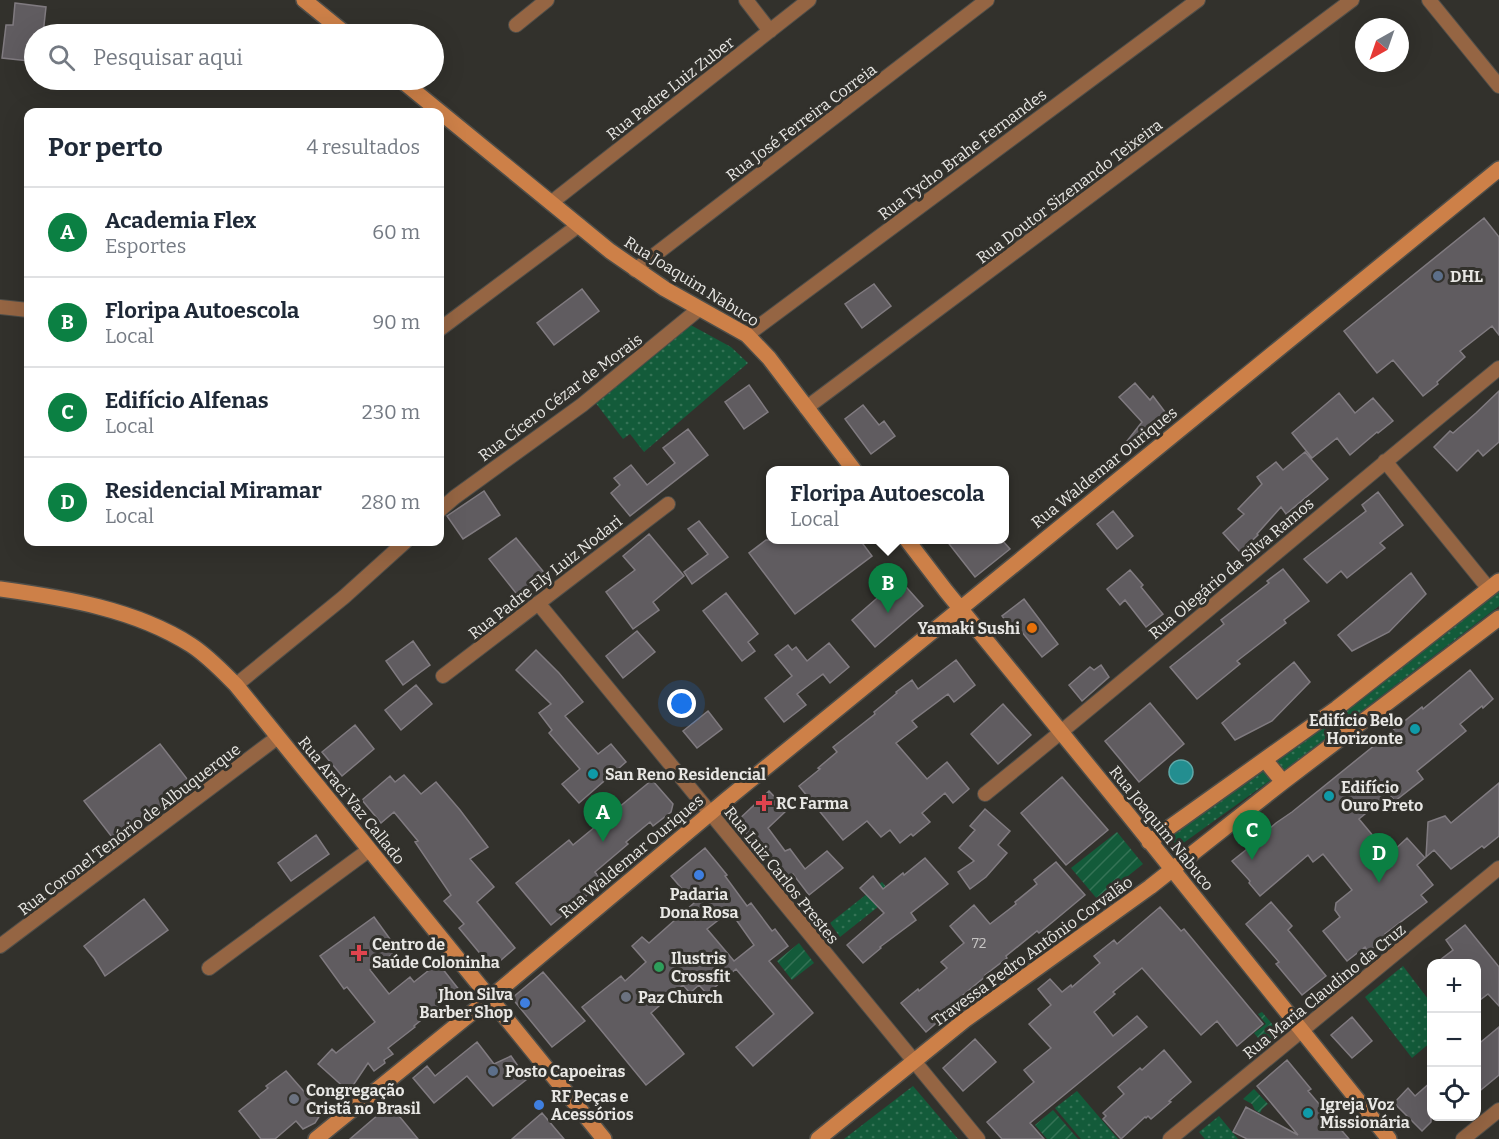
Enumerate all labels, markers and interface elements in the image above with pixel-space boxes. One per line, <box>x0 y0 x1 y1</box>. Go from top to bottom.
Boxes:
north arrow <box>1355 18 1409 72</box>
search box <box>24 24 444 90</box>
street label: Rua Padre Luiz Zuber <box>603 33 738 144</box>
icon: search <box>45 41 78 74</box>
text: Pesquisar aqui <box>93 44 243 71</box>
street label: Rua José Ferreira Correia <box>722 60 880 185</box>
street label: Rua Tycho Brahe Fernandes <box>874 85 1050 224</box>
street label: Rua Doutor Sizenando Teixeira <box>973 115 1166 268</box>
text: Por perto <box>48 132 163 163</box>
text: 4 resultados <box>306 135 420 159</box>
text: Academia Flex <box>105 207 256 234</box>
text: A <box>60 220 75 244</box>
text: 60 m <box>372 220 420 244</box>
street label: Rua Joaquim Nabuco <box>621 232 763 331</box>
text: Esportes <box>105 234 186 258</box>
place label: DHL <box>1450 267 1483 286</box>
marker: DHL <box>1431 269 1445 283</box>
text: Floripa Autoescola <box>105 297 299 324</box>
text: B <box>61 310 74 334</box>
text: 90 m <box>372 310 420 334</box>
text: Local <box>105 324 154 348</box>
street label: Rua Cícero Cézar de Morais <box>475 330 646 465</box>
text: Edifício Alfenas <box>105 387 269 414</box>
text: C <box>61 400 74 424</box>
text: 230 m <box>362 400 420 424</box>
street label: Rua Waldemar Ouriques <box>1028 403 1181 532</box>
text: Local <box>105 414 154 438</box>
popup <box>766 466 1009 544</box>
text: Residencial Miramar <box>105 477 322 504</box>
text: Floripa Autoescola <box>790 480 985 507</box>
text: D <box>60 490 75 514</box>
text: 280 m <box>361 490 420 514</box>
street label: Rua Olegário da Silva Ramos <box>1145 494 1318 643</box>
text: Local <box>105 504 154 528</box>
text: Local <box>790 507 839 531</box>
street label: Rua Padre Ely Luiz Nodari <box>465 511 626 643</box>
pin: B <box>868 564 908 613</box>
place label: Yamaki Sushi <box>918 619 1020 638</box>
marker: Yamaki Sushi <box>1025 621 1039 635</box>
your location <box>667 689 696 718</box>
place label: Edifício Belo Horizonte <box>1309 711 1403 748</box>
marker: Edifício Belo Horizonte <box>1408 722 1422 736</box>
street label: Rua Araci Vaz Callado <box>294 733 409 868</box>
street label: Rua Coronel Tenório de Albuquerque <box>14 740 244 919</box>
street label: Rua Joaquim Nabuco <box>1105 762 1218 895</box>
place label: San Reno Residencial <box>605 765 766 784</box>
marker: San Reno Residencial <box>586 767 600 781</box>
place label: Edifício Ouro Preto <box>1341 778 1423 815</box>
marker: Edifício Ouro Preto <box>1322 789 1336 803</box>
street label: Rua Waldemar Ouriques <box>556 791 707 922</box>
pin: A <box>584 792 622 842</box>
place label: RC Farma <box>776 794 849 813</box>
marker: RC Farma <box>757 796 771 810</box>
street label: Rua Luiz Carlos Prestes <box>720 803 843 948</box>
pin: C <box>1232 810 1272 860</box>
pin: D <box>1360 834 1398 883</box>
marker: Padaria Dona Rosa <box>692 868 706 882</box>
street label: Travessa Pedro Antônio Corvalão <box>928 872 1136 1031</box>
place label: Padaria Dona Rosa <box>659 885 739 922</box>
street label: Rua Maria Claudino da Cruz <box>1239 920 1410 1063</box>
place label: Centro de Saúde Coloninha <box>372 935 500 972</box>
house number: 72 <box>972 935 986 952</box>
marker: Centro de Saúde Coloninha <box>350 944 368 962</box>
place label: Ilustris Crossfit <box>671 949 731 986</box>
map controls <box>1427 959 1481 1121</box>
button: + <box>1427 959 1481 1013</box>
marker: Ilustris Crossfit <box>652 960 666 974</box>
place label: Jhon Silva Barber Shop <box>419 985 513 1022</box>
place label: Paz Church <box>638 988 723 1007</box>
marker: Paz Church <box>619 990 633 1004</box>
marker: Jhon Silva Barber Shop <box>518 996 532 1010</box>
button: − <box>1427 1013 1481 1067</box>
place label: Posto Capoeiras <box>505 1062 626 1081</box>
marker: Posto Capoeiras <box>486 1064 500 1078</box>
button: locate <box>1427 1067 1481 1121</box>
place label: Congregação Cristã no Brasil <box>306 1081 421 1118</box>
place label: RF Peças e Acessórios <box>551 1087 634 1124</box>
marker: Congregação Cristã no Brasil <box>287 1092 301 1106</box>
place label: Igreja Voz Missionária <box>1320 1095 1410 1132</box>
marker: RF Peças e Acessórios <box>532 1098 546 1112</box>
marker: Igreja Voz Missionária <box>1301 1106 1315 1120</box>

